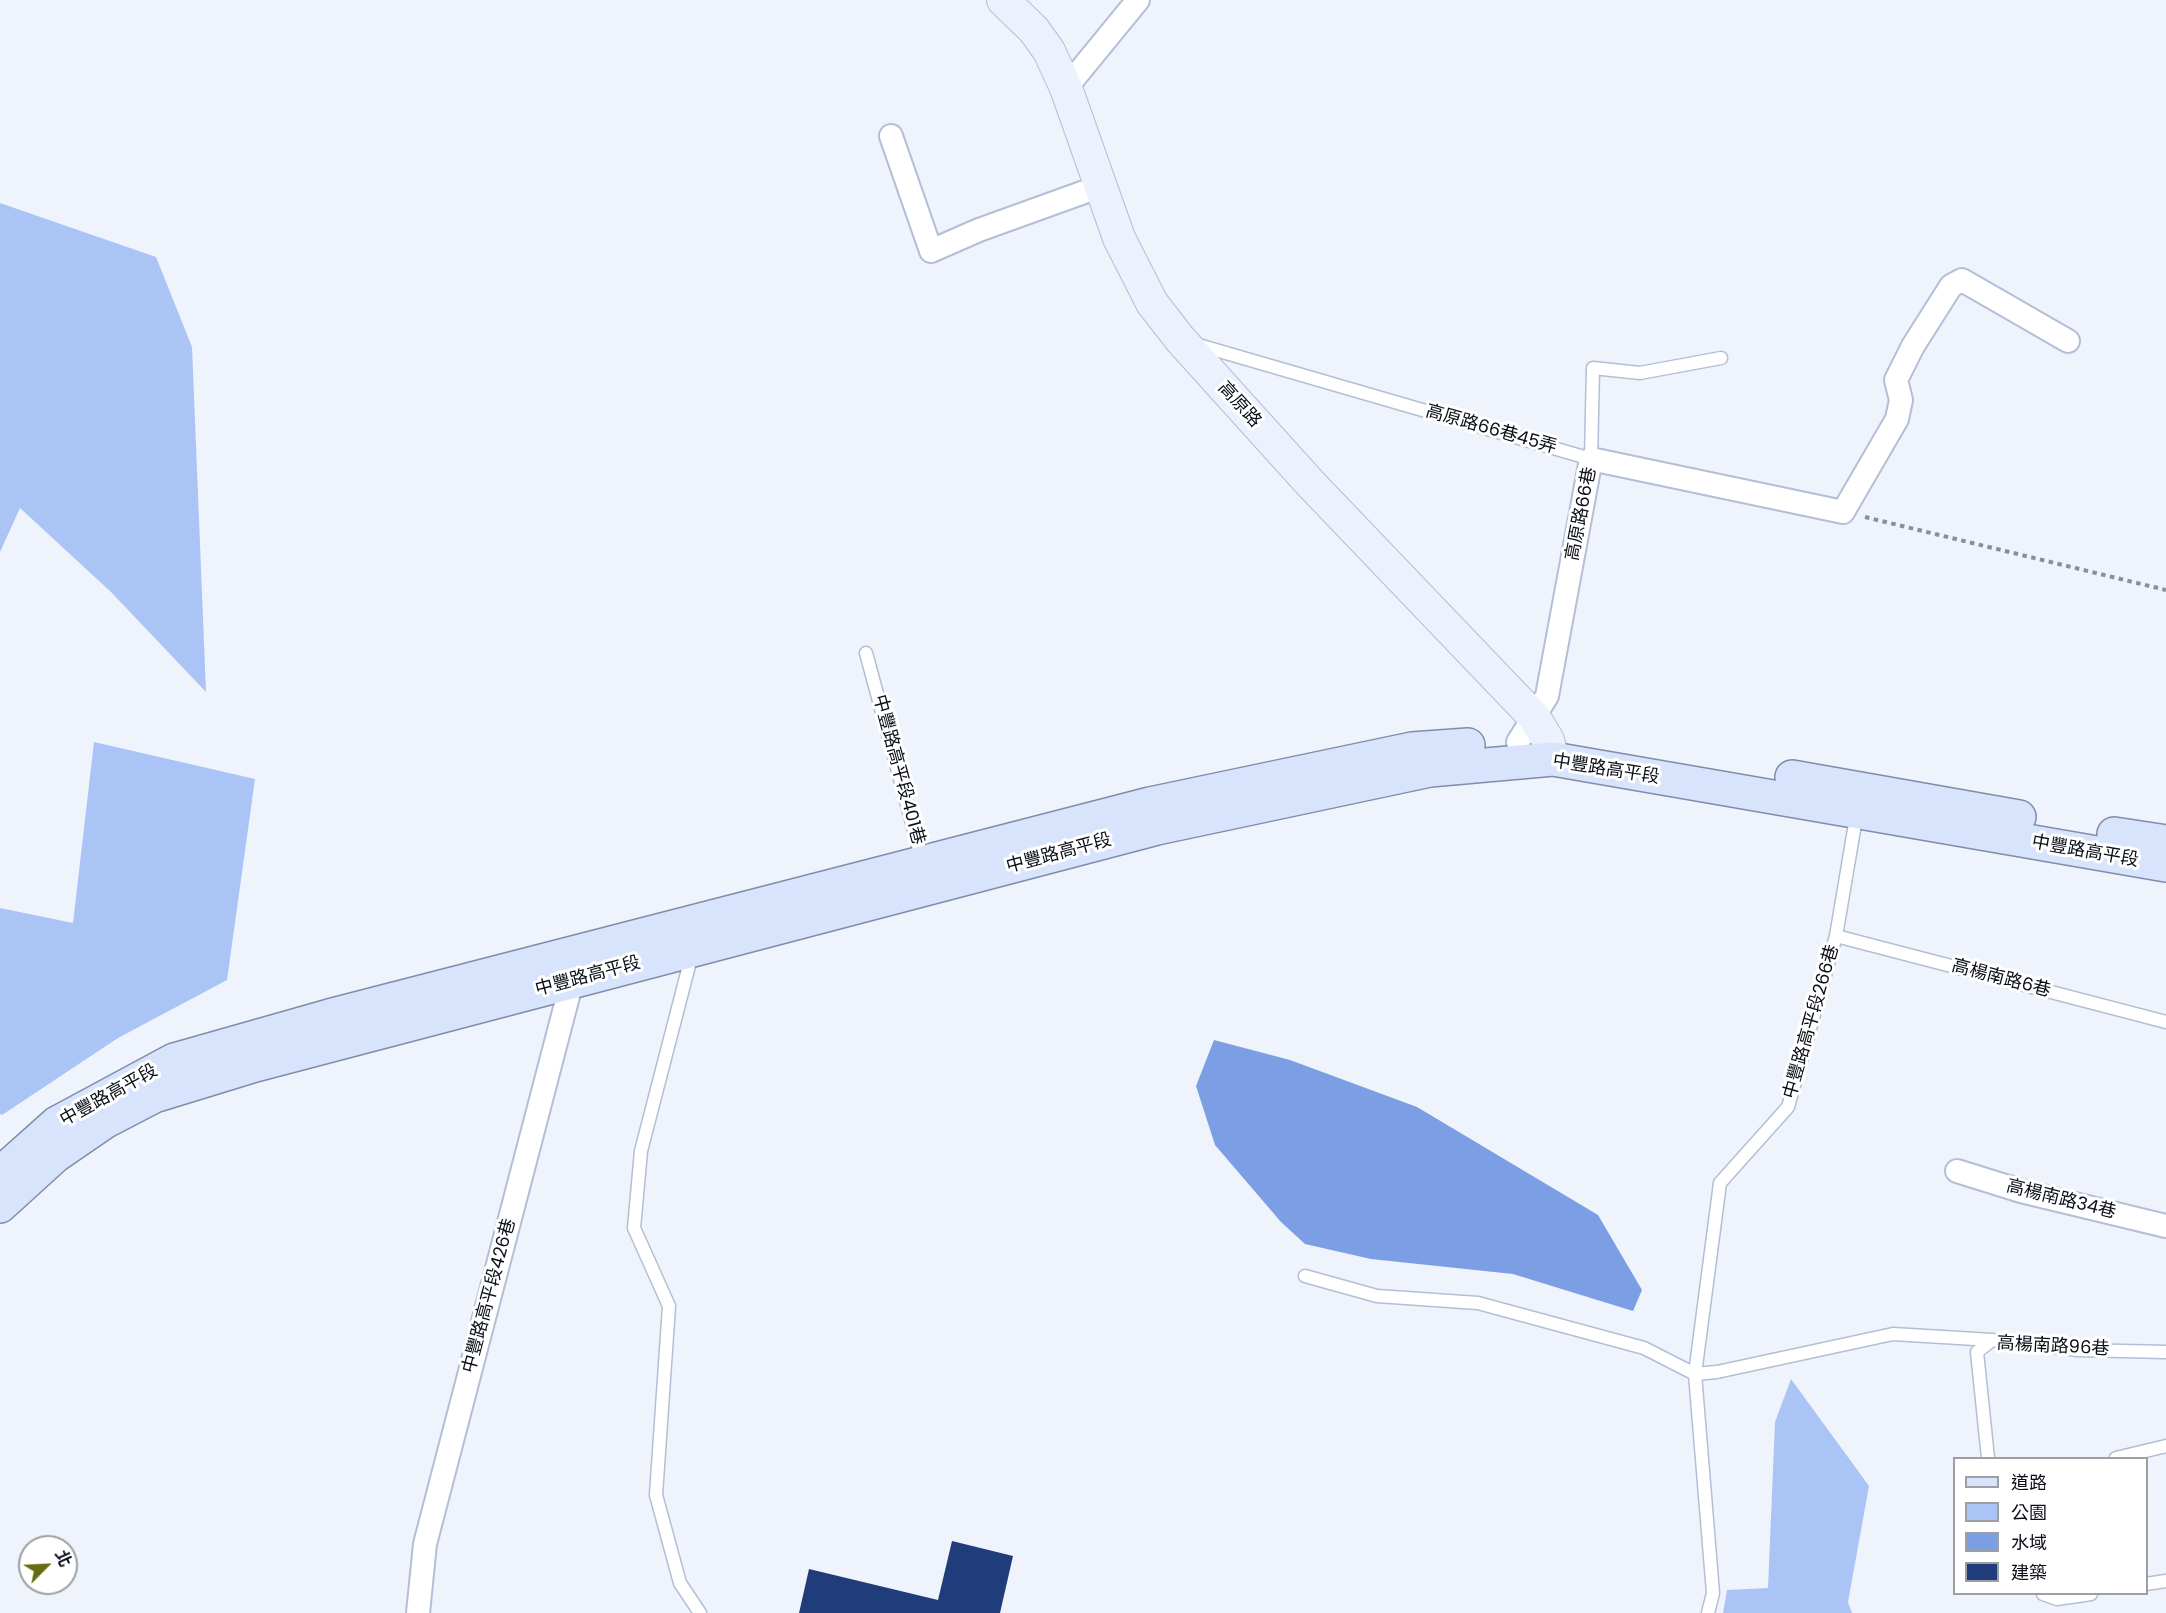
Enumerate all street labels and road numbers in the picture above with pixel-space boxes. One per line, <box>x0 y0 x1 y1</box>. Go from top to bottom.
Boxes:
street label: 高原路 <box>1213 378 1265 432</box>
street label: 高原路66巷45弄 <box>1423 401 1559 459</box>
street label: 高原路66巷 <box>1562 465 1602 563</box>
street label: 中豐路高平段401巷 <box>868 693 928 847</box>
street label: 中豐路高平段 <box>1551 751 1661 789</box>
street label: 中豐路高平段 <box>1004 830 1114 878</box>
street label: 中豐路高平段 <box>2030 832 2140 872</box>
street label: 中豐路高平段266巷 <box>1780 943 1844 1101</box>
street label: 中豐路高平段 <box>533 953 643 1001</box>
street label: 高楊南路6巷 <box>1949 955 2053 1003</box>
street label: 中豐路高平段 <box>57 1060 161 1132</box>
street label: 高楊南路34巷 <box>2004 1176 2118 1224</box>
street label: 中豐路高平段426巷 <box>459 1216 521 1376</box>
street label: 高楊南路96巷 <box>1996 1333 2110 1361</box>

